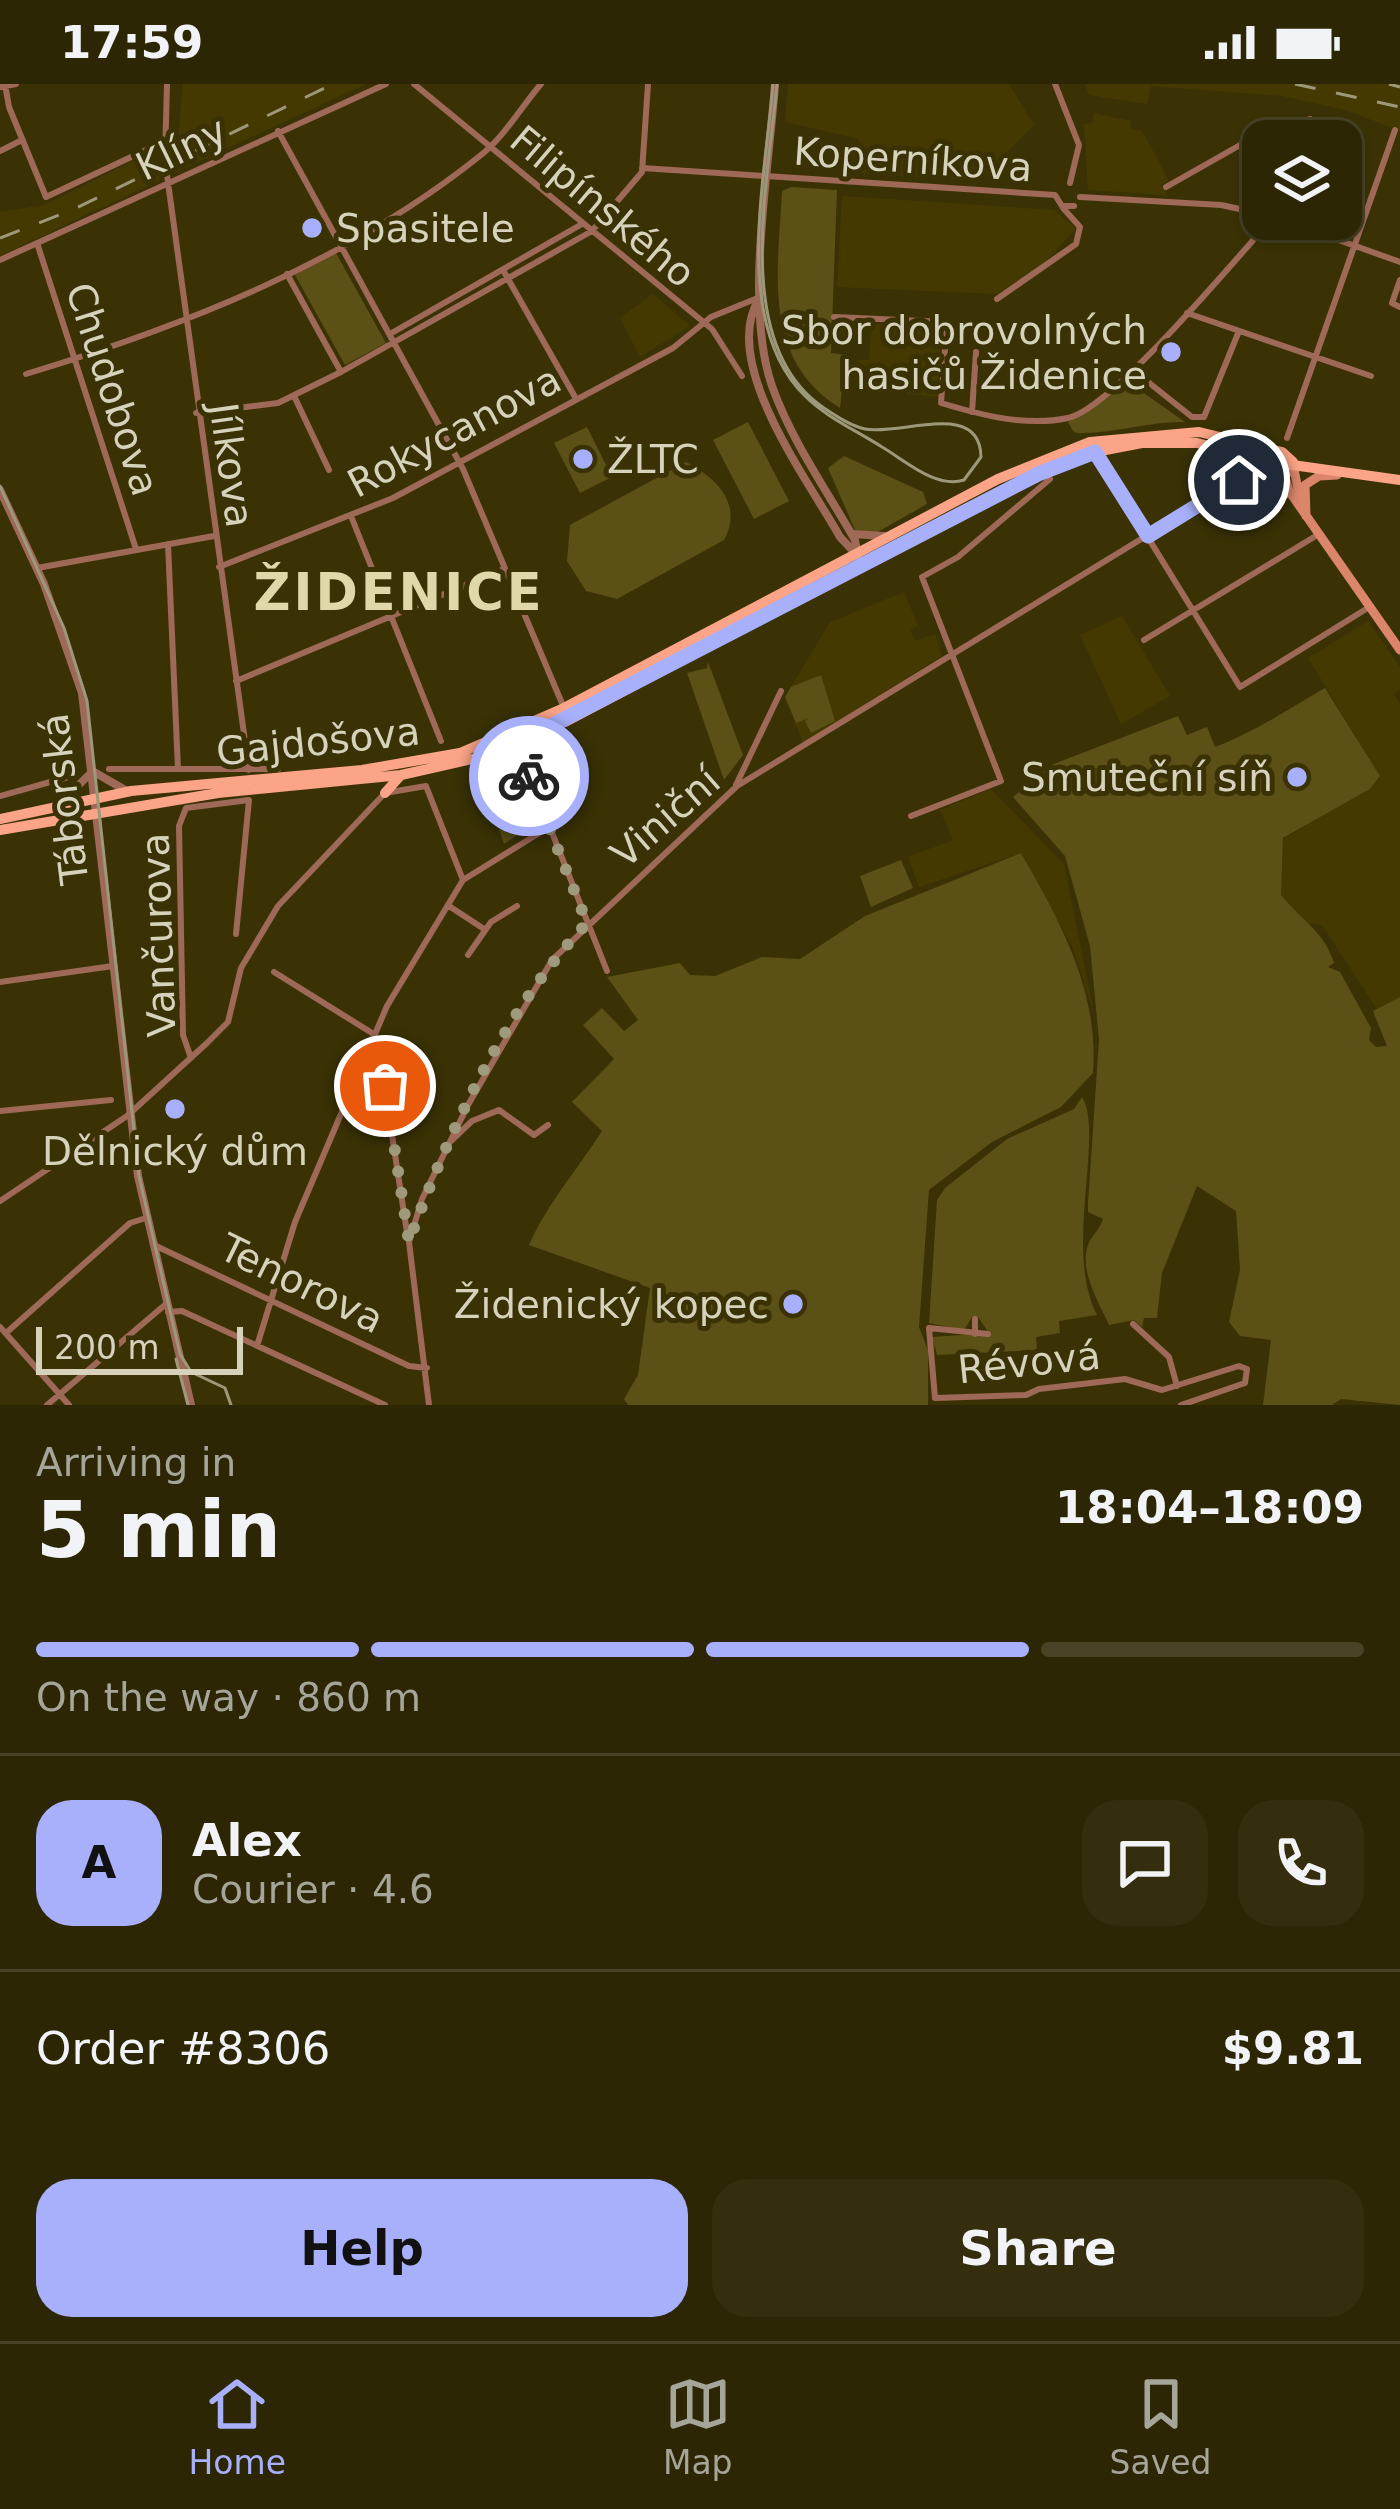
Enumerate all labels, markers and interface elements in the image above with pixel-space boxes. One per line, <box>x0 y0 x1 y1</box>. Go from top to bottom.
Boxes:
text: 17:59 <box>60 16 203 69</box>
street label: Klíny <box>129 107 234 190</box>
street label: Filipínského <box>501 116 704 296</box>
map controls <box>1242 120 1362 240</box>
button: layers <box>1242 120 1362 240</box>
street label: Koperníkova <box>792 129 1034 190</box>
place label: Spasitele <box>336 206 515 251</box>
marker: Spasitele <box>299 215 325 241</box>
street label: Chudobova <box>57 277 168 501</box>
place label: Sbor dobrovolných hasičů Židenice <box>781 308 1147 398</box>
marker: Sbor dobrovolných hasičů Židenice <box>1158 339 1184 365</box>
street label: Rokycanova <box>340 357 568 506</box>
street label: Jílkova <box>200 397 262 530</box>
pin <box>1188 429 1290 531</box>
place label: ŽLTC <box>607 436 699 482</box>
marker: ŽLTC <box>570 446 596 472</box>
icon: home <box>1206 447 1272 513</box>
district label: ŽIDENICE <box>253 562 545 622</box>
street label: Gajdošova <box>214 708 422 775</box>
street label: Táborská <box>32 711 97 888</box>
courier <box>469 716 589 836</box>
icon: bike <box>496 743 562 809</box>
place label: Smuteční síň <box>1021 755 1273 800</box>
street label: Viniční <box>602 757 730 877</box>
marker: Smuteční síň <box>1284 764 1310 790</box>
street label: Vančurova <box>132 832 185 1038</box>
pin <box>334 1035 436 1137</box>
icon: bag <box>352 1053 418 1119</box>
marker: Dělnický dům <box>162 1096 188 1122</box>
place label: Dělnický dům <box>42 1129 308 1174</box>
street label: Tenorova <box>212 1224 391 1342</box>
place label: Židenický kopec <box>454 1281 769 1327</box>
marker: Židenický kopec <box>780 1291 806 1317</box>
scale bar <box>36 1321 243 1374</box>
text: 200 m <box>54 1328 160 1367</box>
street label: Révová <box>955 1333 1103 1392</box>
text: Arriving in <box>36 1440 236 1485</box>
text: 18:04–18:09 <box>1055 1481 1364 1534</box>
text: 5 min <box>36 1485 281 1575</box>
text: On the way · 860 m <box>36 1675 421 1720</box>
button: chat <box>1082 1800 1208 1926</box>
button: phone <box>1238 1800 1364 1926</box>
text: Alex <box>192 1814 302 1867</box>
text: A <box>82 1836 116 1889</box>
text: Courier · 4.6 <box>192 1867 434 1912</box>
text: Order #8306 <box>36 2022 330 2075</box>
text: $9.81 <box>1222 2022 1364 2075</box>
button: Help <box>36 2179 688 2317</box>
button: Share <box>712 2179 1364 2317</box>
tab: Home <box>188 2371 286 2482</box>
tab: Map <box>663 2371 733 2482</box>
tab: Saved <box>1110 2371 1211 2482</box>

